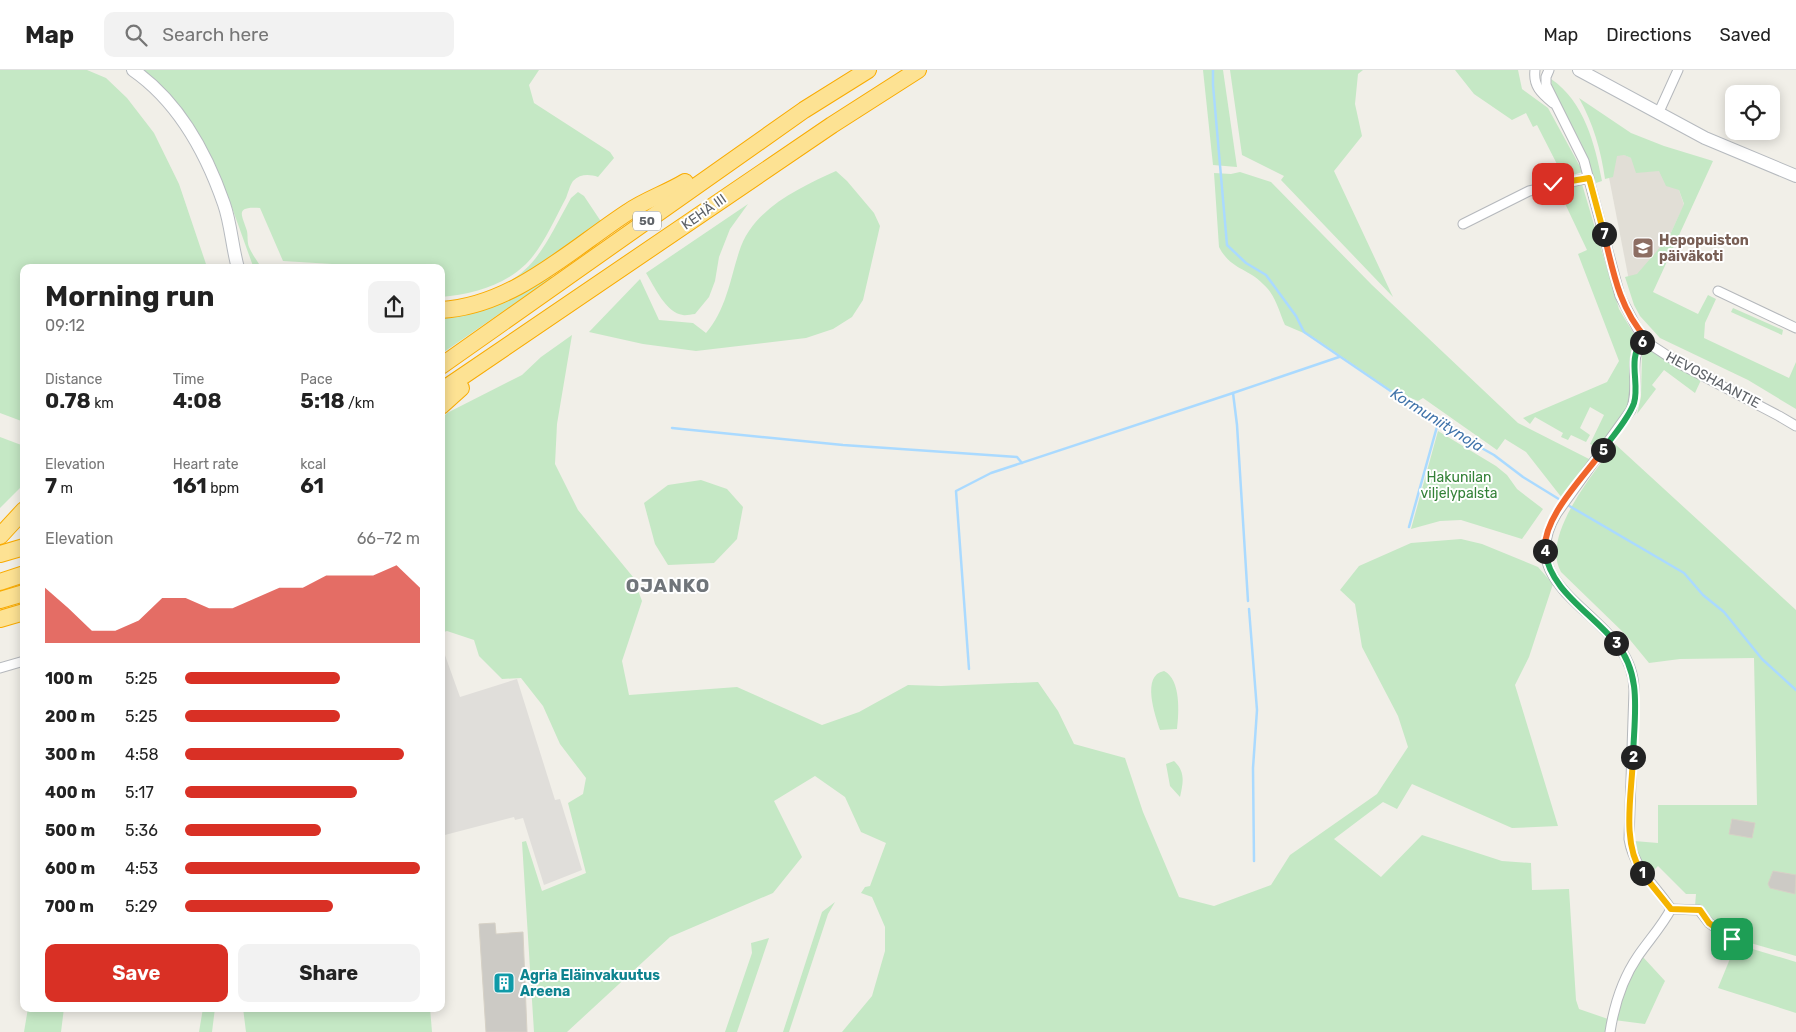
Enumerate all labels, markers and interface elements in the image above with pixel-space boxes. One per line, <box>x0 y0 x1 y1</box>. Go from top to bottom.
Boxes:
search box <box>104 12 454 57</box>
text: Map <box>25 21 74 49</box>
icon: search <box>122 21 150 49</box>
text: Search here <box>162 23 269 46</box>
text: Map <box>1543 24 1578 46</box>
text: Directions <box>1606 24 1692 46</box>
text: Saved <box>1720 24 1771 46</box>
map controls <box>1725 85 1780 140</box>
button: locate <box>1725 85 1780 140</box>
pin <box>1532 163 1574 205</box>
icon: check <box>1539 170 1567 198</box>
street label: KEHÄ III <box>678 190 730 234</box>
road number: 50 <box>633 212 661 230</box>
pin: 7 <box>1592 222 1616 246</box>
text: 7 <box>1600 226 1609 243</box>
place label: Hepopuiston päiväkoti <box>1659 232 1749 265</box>
school or university icon: Hepopuiston päiväkoti <box>1631 236 1655 260</box>
text: Morning run <box>45 280 214 313</box>
button: share <box>368 281 420 333</box>
text: 09:12 <box>45 316 85 335</box>
pin: 6 <box>1630 330 1654 354</box>
text: 6 <box>1638 334 1647 351</box>
street label: HEVOSHAANTIE <box>1663 348 1763 412</box>
text: Distance <box>45 371 102 388</box>
text: Time <box>173 371 204 388</box>
text: Pace <box>300 371 332 388</box>
water label: Kormuniitynoja <box>1387 384 1487 456</box>
text: 0.78 <box>45 388 91 413</box>
text: 4:08 <box>173 388 222 413</box>
text: 5:18 <box>300 388 345 413</box>
text: km <box>91 395 114 412</box>
text: /km <box>345 395 375 412</box>
pin: 5 <box>1590 438 1616 462</box>
text: 5 <box>1599 442 1608 459</box>
text: Elevation <box>45 456 105 473</box>
text: Heart rate <box>173 456 239 473</box>
text: kcal <box>300 456 326 473</box>
park label: Hakunilan viljelypalsta <box>1421 469 1497 502</box>
text: 7 <box>45 473 57 498</box>
text: 161 <box>173 473 207 498</box>
text: 61 <box>300 473 324 498</box>
text: m <box>57 480 73 497</box>
text: bpm <box>207 480 239 497</box>
text: Elevation <box>45 529 114 548</box>
text: 66–72 m <box>357 529 420 548</box>
pin: 4 <box>1532 538 1558 564</box>
text: 4 <box>1541 543 1550 560</box>
district label: OJANKO <box>626 574 710 597</box>
pin: 3 <box>1604 630 1628 656</box>
text: 3 <box>1612 635 1621 652</box>
text: 100 m <box>45 669 93 688</box>
text: 5:25 <box>125 669 158 688</box>
text: 200 m <box>45 707 95 726</box>
text: 5:25 <box>125 707 158 726</box>
pin: 2 <box>1620 744 1646 770</box>
text: 300 m <box>45 745 95 764</box>
text: 4:58 <box>125 745 159 764</box>
text: 2 <box>1629 749 1638 766</box>
text: 400 m <box>45 783 96 802</box>
text: 5:17 <box>125 783 154 802</box>
text: 500 m <box>45 821 95 840</box>
text: 5:36 <box>125 821 158 840</box>
text: 600 m <box>45 859 95 878</box>
text: 4:53 <box>125 859 158 878</box>
pin: 1 <box>1630 860 1654 886</box>
text: 1 <box>1639 865 1646 882</box>
text: 700 m <box>45 897 94 916</box>
text: 5:29 <box>125 897 157 916</box>
pin <box>1711 918 1753 960</box>
icon: arrive <box>1718 925 1746 953</box>
button: Save <box>45 944 228 1002</box>
button: Share <box>238 944 420 1002</box>
place label: Agria Eläinvakuutus Areena <box>520 967 660 1000</box>
building icon: Agria Eläinvakuutus Areena <box>492 971 516 995</box>

